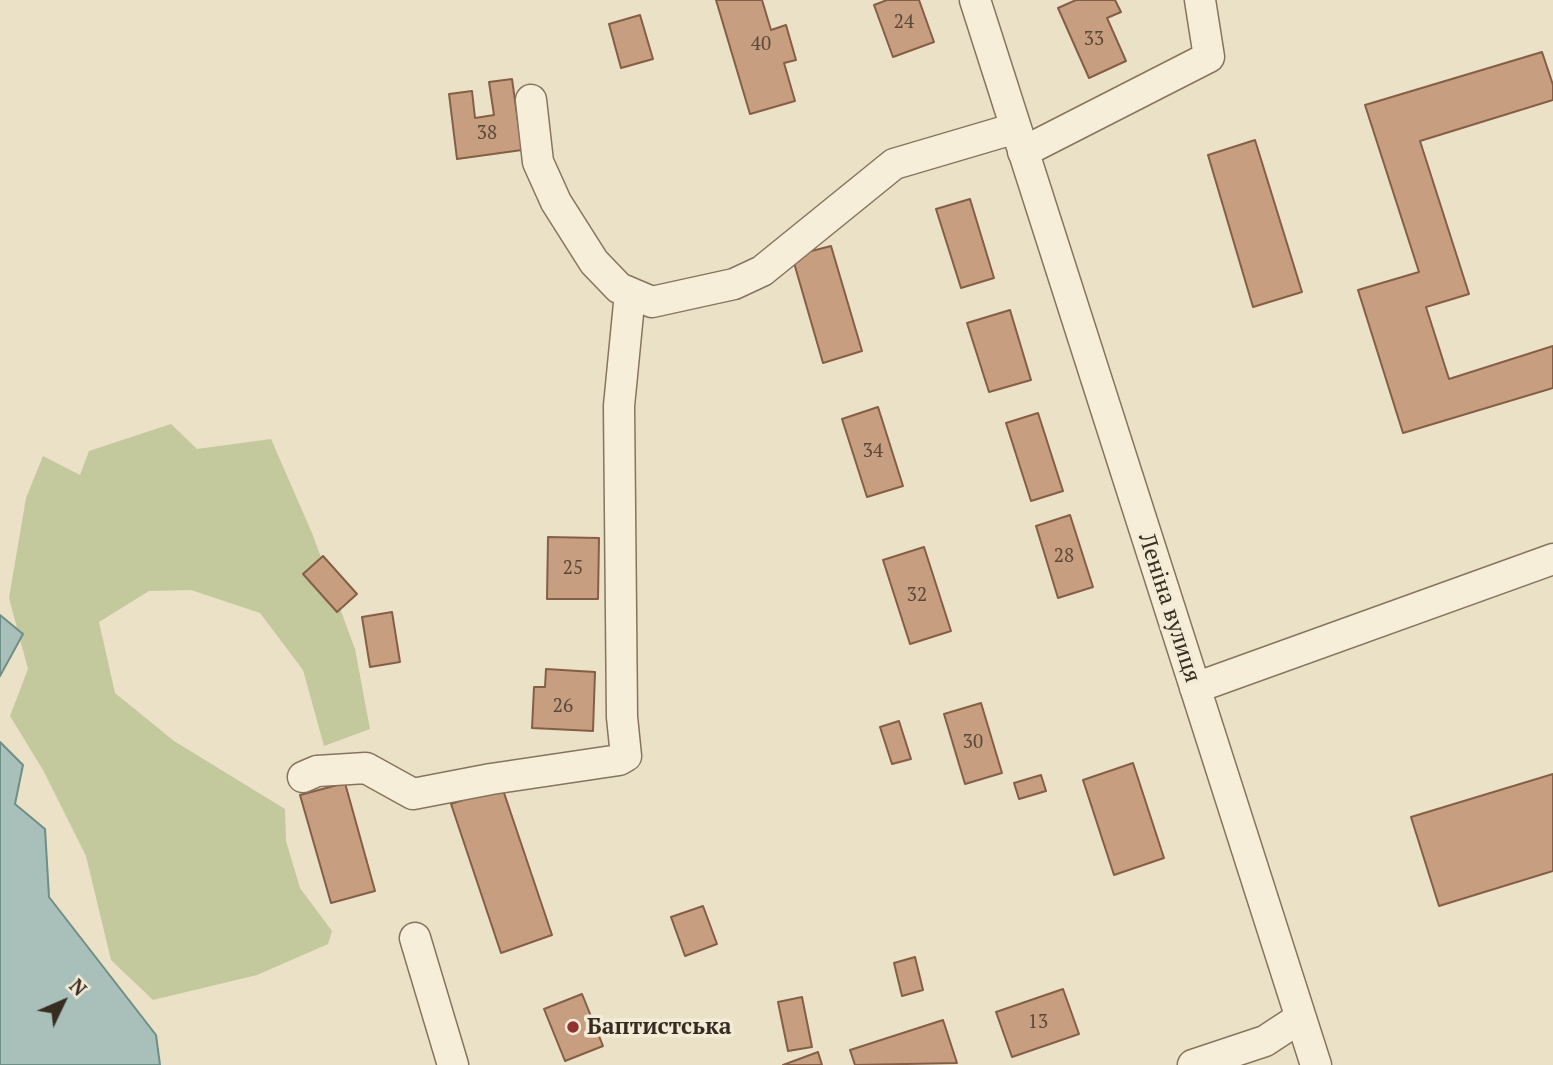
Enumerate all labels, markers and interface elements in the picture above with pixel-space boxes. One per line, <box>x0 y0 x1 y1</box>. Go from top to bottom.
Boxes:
house number: 24 <box>894 12 914 34</box>
house number: 33 <box>1084 29 1104 51</box>
house number: 40 <box>751 34 771 56</box>
house number: 38 <box>477 123 497 145</box>
house number: 34 <box>863 441 883 463</box>
street label: Леніна вулиця <box>1132 530 1206 686</box>
house number: 28 <box>1054 546 1074 568</box>
house number: 25 <box>563 558 583 580</box>
house number: 32 <box>907 585 927 607</box>
house number: 26 <box>553 696 573 718</box>
house number: 30 <box>963 732 983 754</box>
north arrow <box>28 967 98 1037</box>
text: N <box>64 973 92 1001</box>
house number: 13 <box>1028 1012 1048 1034</box>
place label: Баптистська <box>587 1013 731 1041</box>
marker: Баптистська <box>565 1019 581 1035</box>

